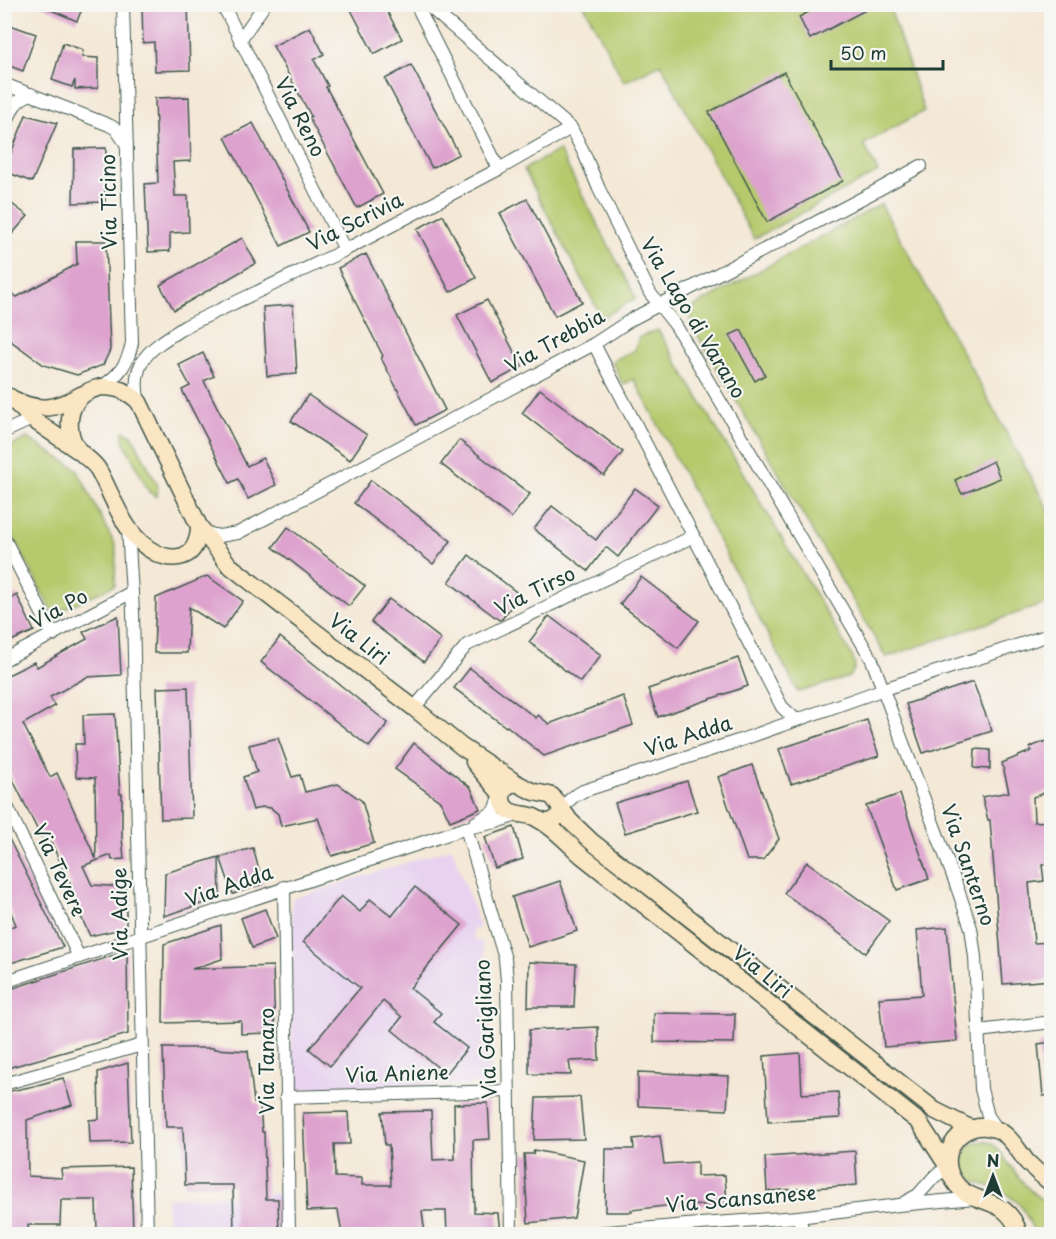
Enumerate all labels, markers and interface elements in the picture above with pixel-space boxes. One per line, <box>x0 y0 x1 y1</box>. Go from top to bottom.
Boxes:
scale bar <box>831 33 944 71</box>
text: 50 m <box>840 39 887 66</box>
street label: Via Reno <box>268 71 334 162</box>
street label: Via Ticino <box>92 154 124 250</box>
street label: Via Scrivia <box>301 184 408 258</box>
street label: Via Lago di Varano <box>634 231 754 404</box>
street label: Via Trebbia <box>499 300 611 380</box>
street label: Via Tirso <box>489 558 580 623</box>
street label: Via Po <box>24 580 93 636</box>
street label: Via Liri <box>323 605 396 671</box>
street label: Via Adda <box>640 707 735 763</box>
street label: Via Santerno <box>934 800 1004 930</box>
street label: Via Tevere <box>25 818 95 921</box>
street label: Via Adda <box>181 856 276 914</box>
street label: Via Adige <box>103 867 135 961</box>
street label: Via Liri <box>726 938 799 1005</box>
street label: Via Garigliano <box>466 959 504 1100</box>
street label: Via Tanaro <box>251 1008 281 1114</box>
street label: Via Aniene <box>345 1056 449 1090</box>
north arrow <box>963 1146 1023 1206</box>
text: N <box>987 1148 999 1172</box>
street label: Via Scansanese <box>665 1176 817 1220</box>

